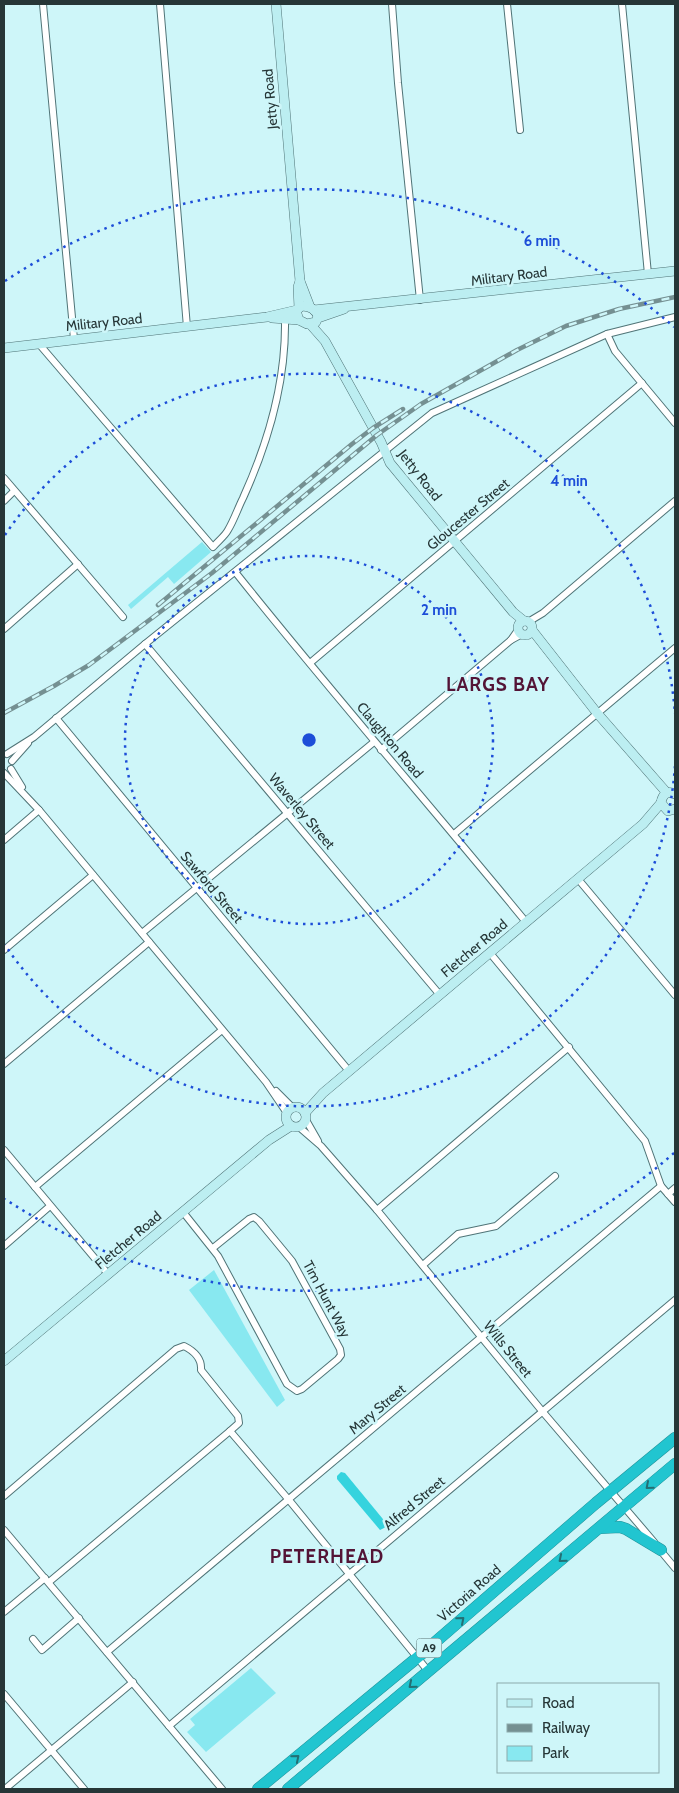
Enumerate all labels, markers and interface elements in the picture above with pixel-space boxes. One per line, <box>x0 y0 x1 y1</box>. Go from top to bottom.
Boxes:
street label: Jetty Road <box>258 68 282 131</box>
text: 6 min <box>524 232 560 250</box>
street label: Military Road <box>470 262 548 290</box>
street label: Military Road <box>65 309 143 335</box>
street label: Jetty Road <box>394 445 446 504</box>
text: 4 min <box>550 472 588 490</box>
street label: Gloucester Street <box>423 474 513 554</box>
text: 2 min <box>421 601 457 619</box>
district label: LARGS BAY <box>446 673 550 696</box>
street label: Claughton Road <box>353 698 427 782</box>
centre of rings <box>300 731 318 749</box>
street label: Waverley Street <box>265 769 339 853</box>
street label: Sawford Street <box>177 847 247 927</box>
street label: Fletcher Road <box>437 915 511 981</box>
street label: Fletcher Road <box>91 1207 165 1273</box>
street label: Tim Hunt Way <box>299 1257 355 1341</box>
street label: Wills Street <box>480 1317 536 1381</box>
street label: Mary Street <box>345 1380 409 1438</box>
street label: Alfred Street <box>380 1472 449 1534</box>
one-way arrow <box>645 1481 654 1490</box>
district label: PETERHEAD <box>270 1545 384 1568</box>
one-way arrow <box>559 1554 568 1563</box>
street label: Victoria Road <box>433 1560 505 1626</box>
one-way arrow <box>455 1617 464 1626</box>
road number: A9 <box>416 1639 442 1658</box>
one-way arrow <box>409 1680 418 1689</box>
legend <box>497 1683 659 1773</box>
text: Road <box>542 1694 575 1712</box>
text: Railway <box>542 1719 591 1737</box>
text: Park <box>542 1744 569 1762</box>
one-way arrow <box>290 1755 299 1764</box>

